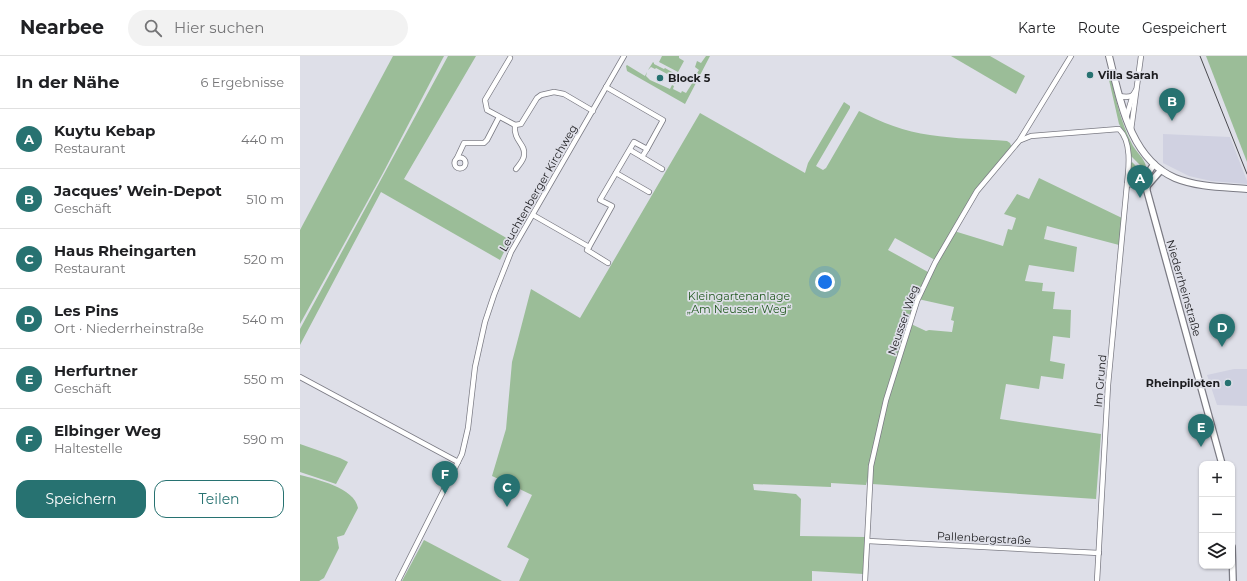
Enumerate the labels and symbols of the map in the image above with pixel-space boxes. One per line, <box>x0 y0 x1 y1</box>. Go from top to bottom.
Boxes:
place label: Villa Sarah <box>1097 68 1159 82</box>
marker: Villa Sarah <box>1085 70 1095 80</box>
place label: Block 5 <box>668 71 711 85</box>
marker: Block 5 <box>655 73 665 83</box>
pin: B <box>1159 88 1185 121</box>
street label: Leuchtenberger Kirchweg <box>496 122 580 254</box>
pin: A <box>1127 165 1153 198</box>
street label: Niederrheinstraße <box>1163 238 1205 338</box>
your location <box>815 272 835 292</box>
street label: Neusser Weg <box>884 283 922 357</box>
park label: Kleingartenanlage „Am Neusser Weg“ <box>687 289 791 316</box>
pin: D <box>1209 314 1235 347</box>
street label: Im Grund <box>1091 354 1109 408</box>
place label: Rheinpiloten <box>1146 376 1220 390</box>
marker: Rheinpiloten <box>1223 378 1233 388</box>
pin: E <box>1188 414 1214 447</box>
pin: F <box>432 461 458 494</box>
pin: C <box>494 474 520 507</box>
street label: Pallenbergstraße <box>936 529 1032 547</box>

